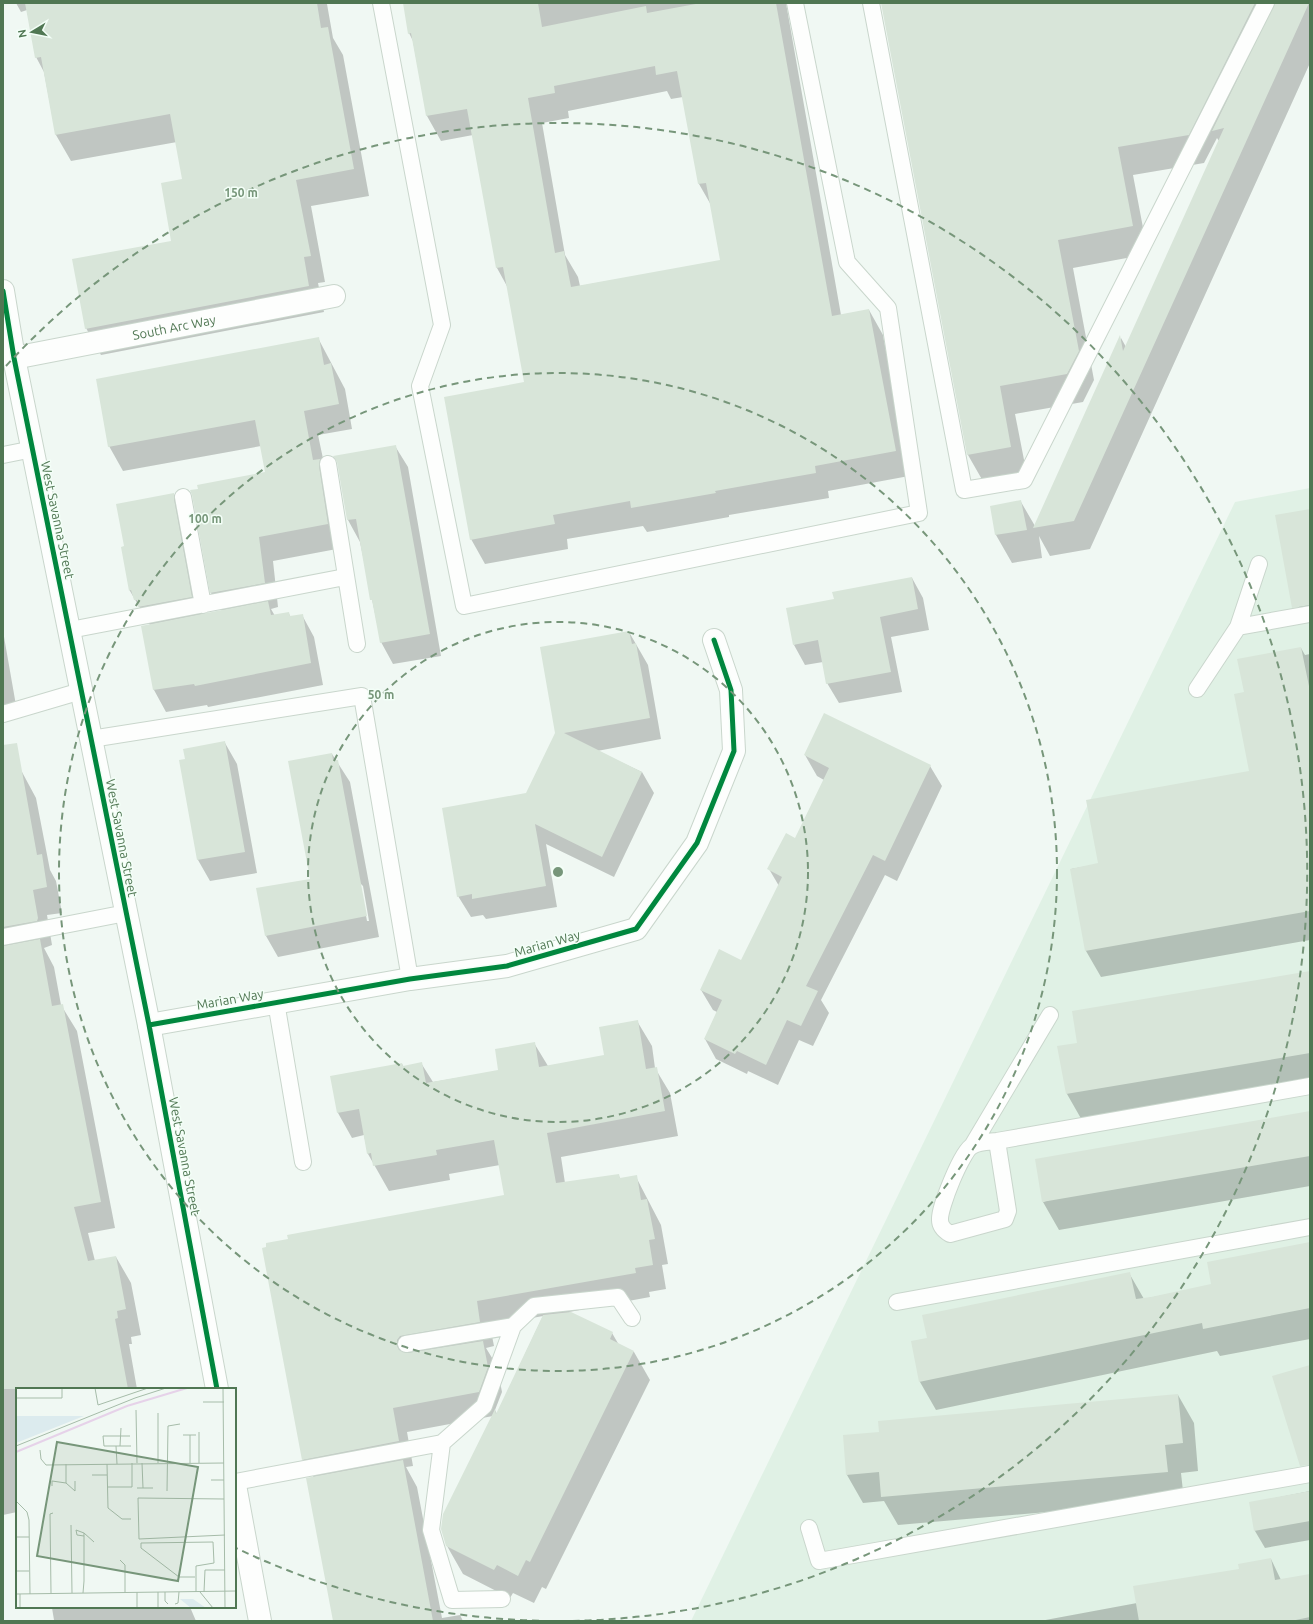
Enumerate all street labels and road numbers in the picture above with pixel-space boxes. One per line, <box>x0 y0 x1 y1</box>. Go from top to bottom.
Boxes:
street label: South Arc Way <box>131 312 217 342</box>
street label: West Savanna Street <box>39 460 77 580</box>
street label: West Savanna Street <box>104 778 140 898</box>
street label: Marian Way <box>512 927 582 959</box>
street label: Marian Way <box>195 986 265 1012</box>
street label: West Savanna Street <box>167 1096 203 1216</box>

